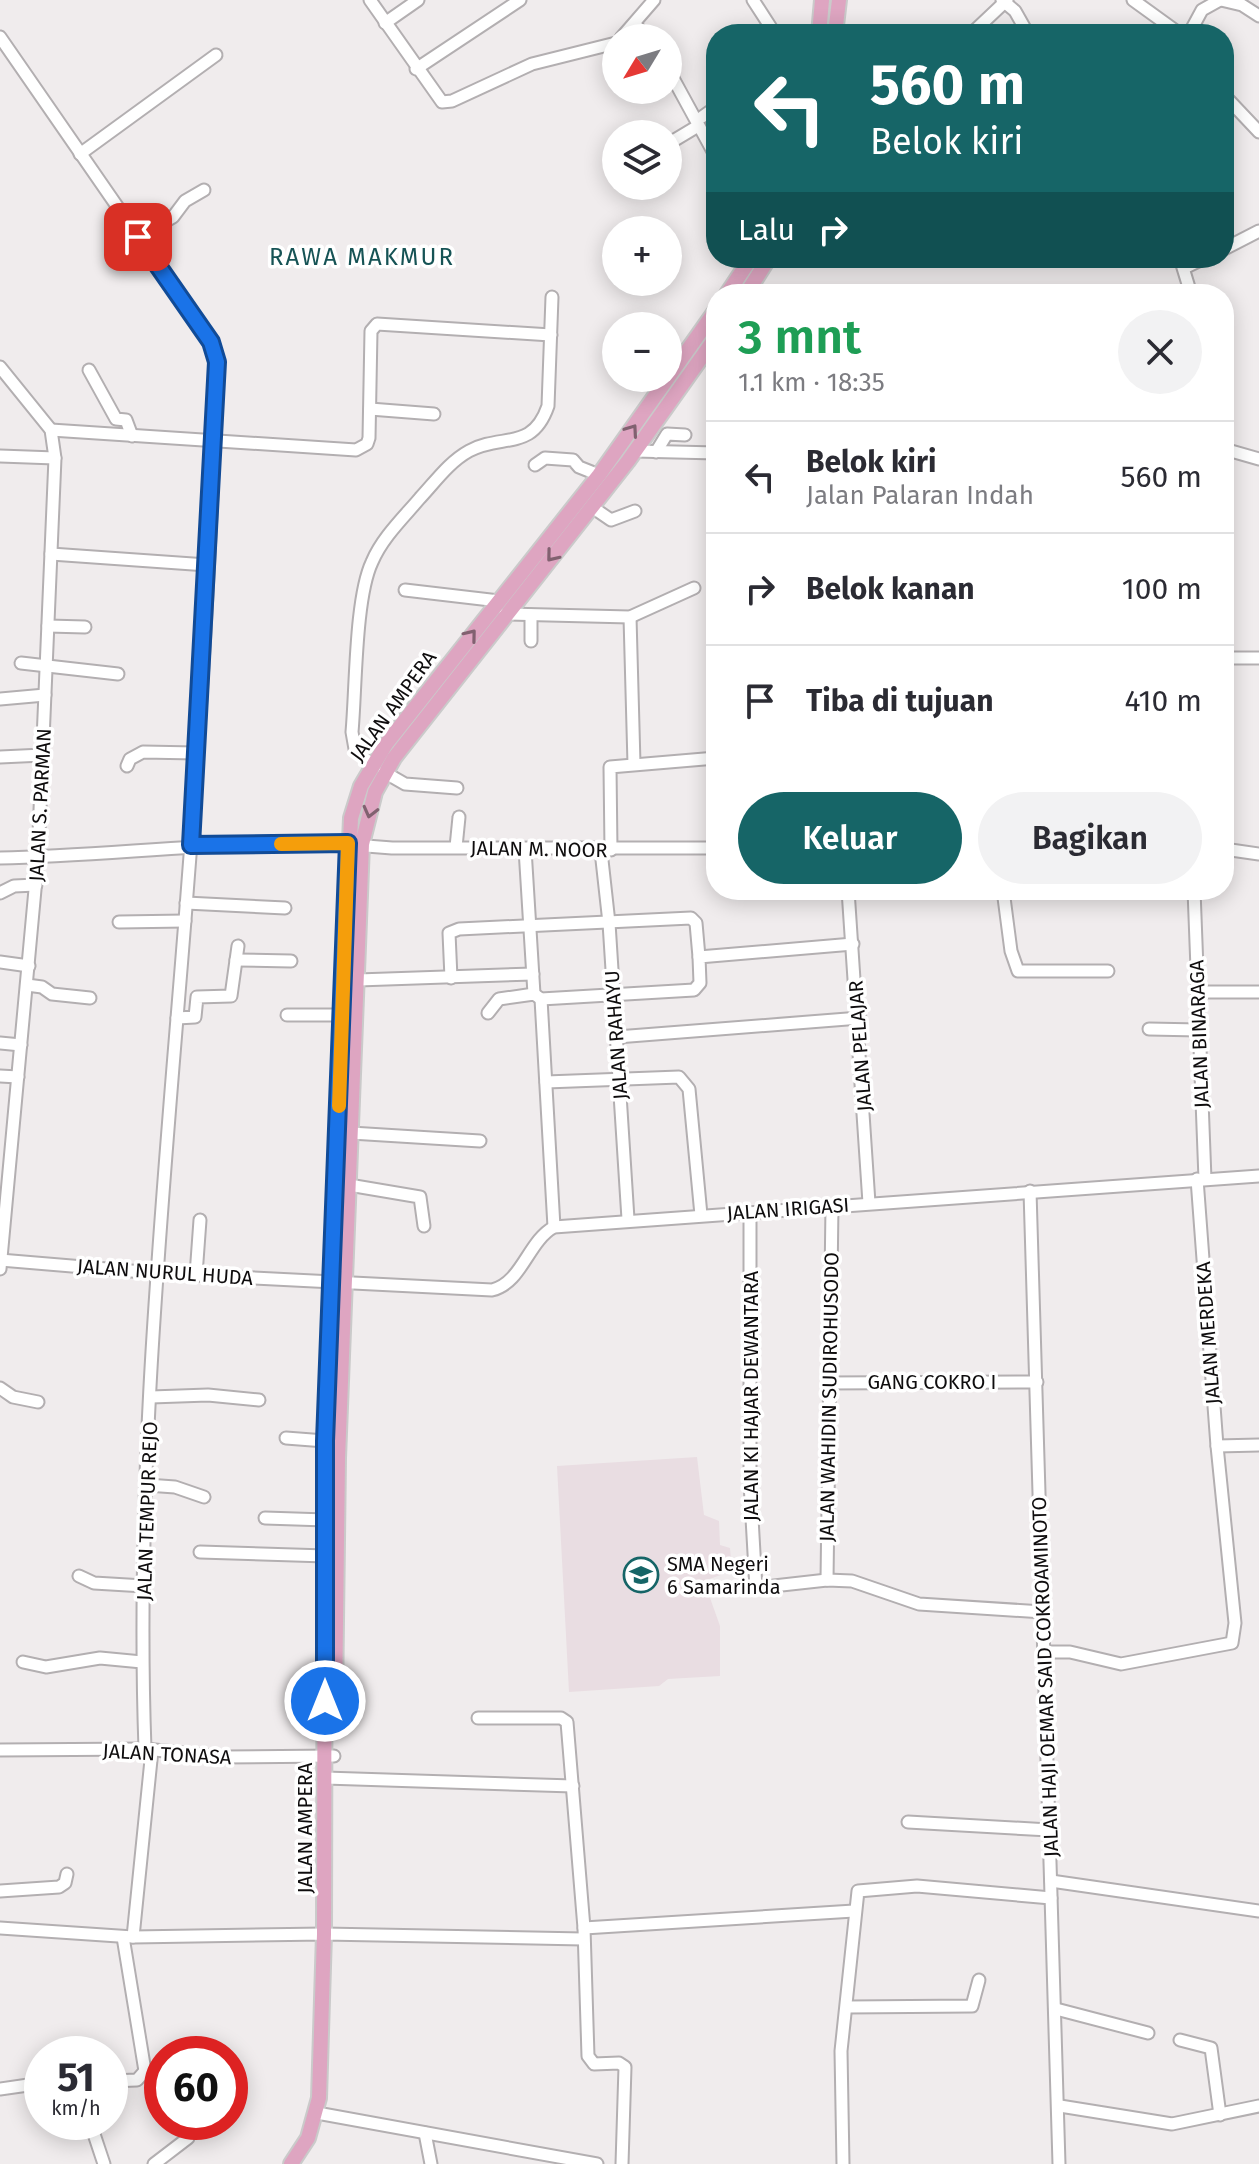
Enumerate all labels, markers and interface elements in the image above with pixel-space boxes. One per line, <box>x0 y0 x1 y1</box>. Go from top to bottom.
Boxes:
north arrow <box>602 24 682 104</box>
map controls <box>602 24 682 392</box>
text: 560 m <box>870 52 1025 119</box>
icon: left <box>738 56 842 160</box>
button: layers <box>602 120 682 200</box>
text: Belok kiri <box>870 120 1024 164</box>
pin <box>104 203 172 271</box>
icon: right <box>811 208 855 252</box>
text: Lalu <box>738 212 795 248</box>
icon: arrive <box>116 215 160 259</box>
button: + <box>602 216 682 296</box>
district label: RAWA MAKMUR <box>269 243 455 271</box>
text: 3 mnt <box>738 308 861 366</box>
button: close <box>1118 310 1202 394</box>
button: − <box>602 312 682 392</box>
text: 1.1 km · 18:35 <box>738 367 885 398</box>
one-way arrow <box>622 425 637 439</box>
text: Belok kiri <box>806 444 937 480</box>
icon: left <box>738 455 782 499</box>
text: 560 m <box>1121 459 1202 495</box>
text: Jalan Palaran Indah <box>806 480 1034 511</box>
one-way arrow <box>547 547 562 562</box>
icon: right <box>738 567 782 611</box>
text: Belok kanan <box>806 571 975 607</box>
text: 100 m <box>1122 571 1202 607</box>
one-way arrow <box>461 630 476 644</box>
street label: JALAN AMPERA <box>345 646 441 766</box>
icon: arrive <box>738 679 782 723</box>
text: Tiba di tujuan <box>806 683 993 719</box>
text: 410 m <box>1124 683 1202 719</box>
street label: JALAN S. PARMAN <box>24 728 56 882</box>
button: Keluar <box>738 792 962 884</box>
button: Bagikan <box>978 792 1202 884</box>
one-way arrow <box>362 805 379 819</box>
street label: JALAN M. NOOR <box>470 836 608 862</box>
street label: JALAN BINARAGA <box>1184 959 1214 1109</box>
street label: JALAN RAHAYU <box>600 969 632 1101</box>
street label: JALAN PELAJAR <box>843 980 877 1112</box>
street label: JALAN IRIGASI <box>726 1193 850 1225</box>
street label: JALAN WAHIDIN SUDIROHUSODO <box>814 1252 844 1542</box>
street label: JALAN NURUL HUDA <box>76 1254 254 1290</box>
street label: JALAN MERDEKA <box>1191 1260 1225 1405</box>
street label: JALAN KI HAJAR DEWANTARA <box>739 1270 763 1521</box>
street label: GANG COKRO I <box>867 1370 997 1394</box>
street label: JALAN TEMPUR REJO <box>132 1421 162 1601</box>
street label: JALAN HAJI OEMAR SAID COKROAMINOTO <box>1027 1496 1063 1858</box>
place label: SMA Negeri 6 Samarinda <box>667 1552 781 1599</box>
school or university icon: SMA Negeri 6 Samarinda <box>622 1556 660 1594</box>
position arrow <box>283 1659 367 1743</box>
street label: JALAN TONASA <box>102 1739 232 1769</box>
street label: JALAN AMPERA <box>293 1762 317 1893</box>
speed limit sign: 60 <box>144 2036 248 2140</box>
text: 51 <box>57 2054 95 2102</box>
text: km/h <box>51 2096 101 2120</box>

